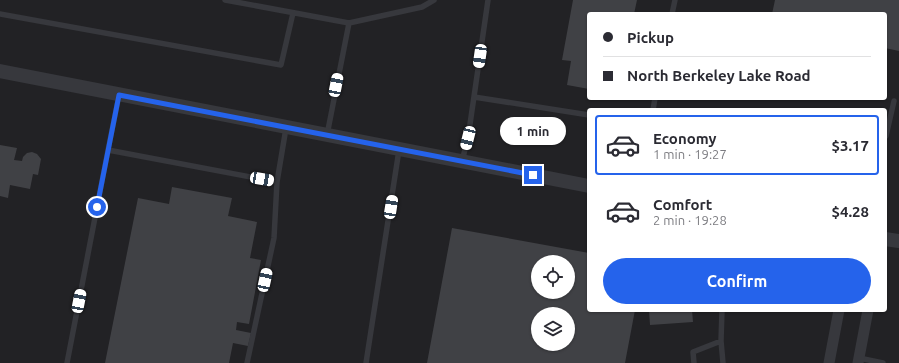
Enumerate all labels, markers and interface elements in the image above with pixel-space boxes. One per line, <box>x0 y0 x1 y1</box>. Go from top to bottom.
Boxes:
text: Pickup <box>627 29 674 46</box>
car <box>472 43 488 69</box>
text: North Berkeley Lake Road <box>627 67 811 84</box>
car <box>328 72 344 98</box>
callout: 1 min <box>500 117 566 145</box>
text: 1 min <box>517 124 549 138</box>
car <box>459 125 477 151</box>
icon: car <box>605 127 641 163</box>
text: Economy <box>653 130 717 147</box>
text: $3.17 <box>831 137 869 154</box>
text: 1 min · 19:27 <box>653 147 727 161</box>
route end <box>524 166 542 184</box>
car <box>249 171 275 187</box>
icon: car <box>605 193 641 229</box>
car <box>383 194 399 220</box>
text: Comfort <box>653 196 712 213</box>
route start <box>88 198 106 216</box>
text: $4.28 <box>831 203 869 220</box>
text: 2 min · 19:28 <box>653 213 727 227</box>
map controls <box>531 255 575 351</box>
button: locate <box>531 255 575 299</box>
button: Confirm <box>603 258 871 304</box>
car <box>257 267 273 293</box>
car <box>71 288 87 314</box>
button: layers <box>531 307 575 351</box>

